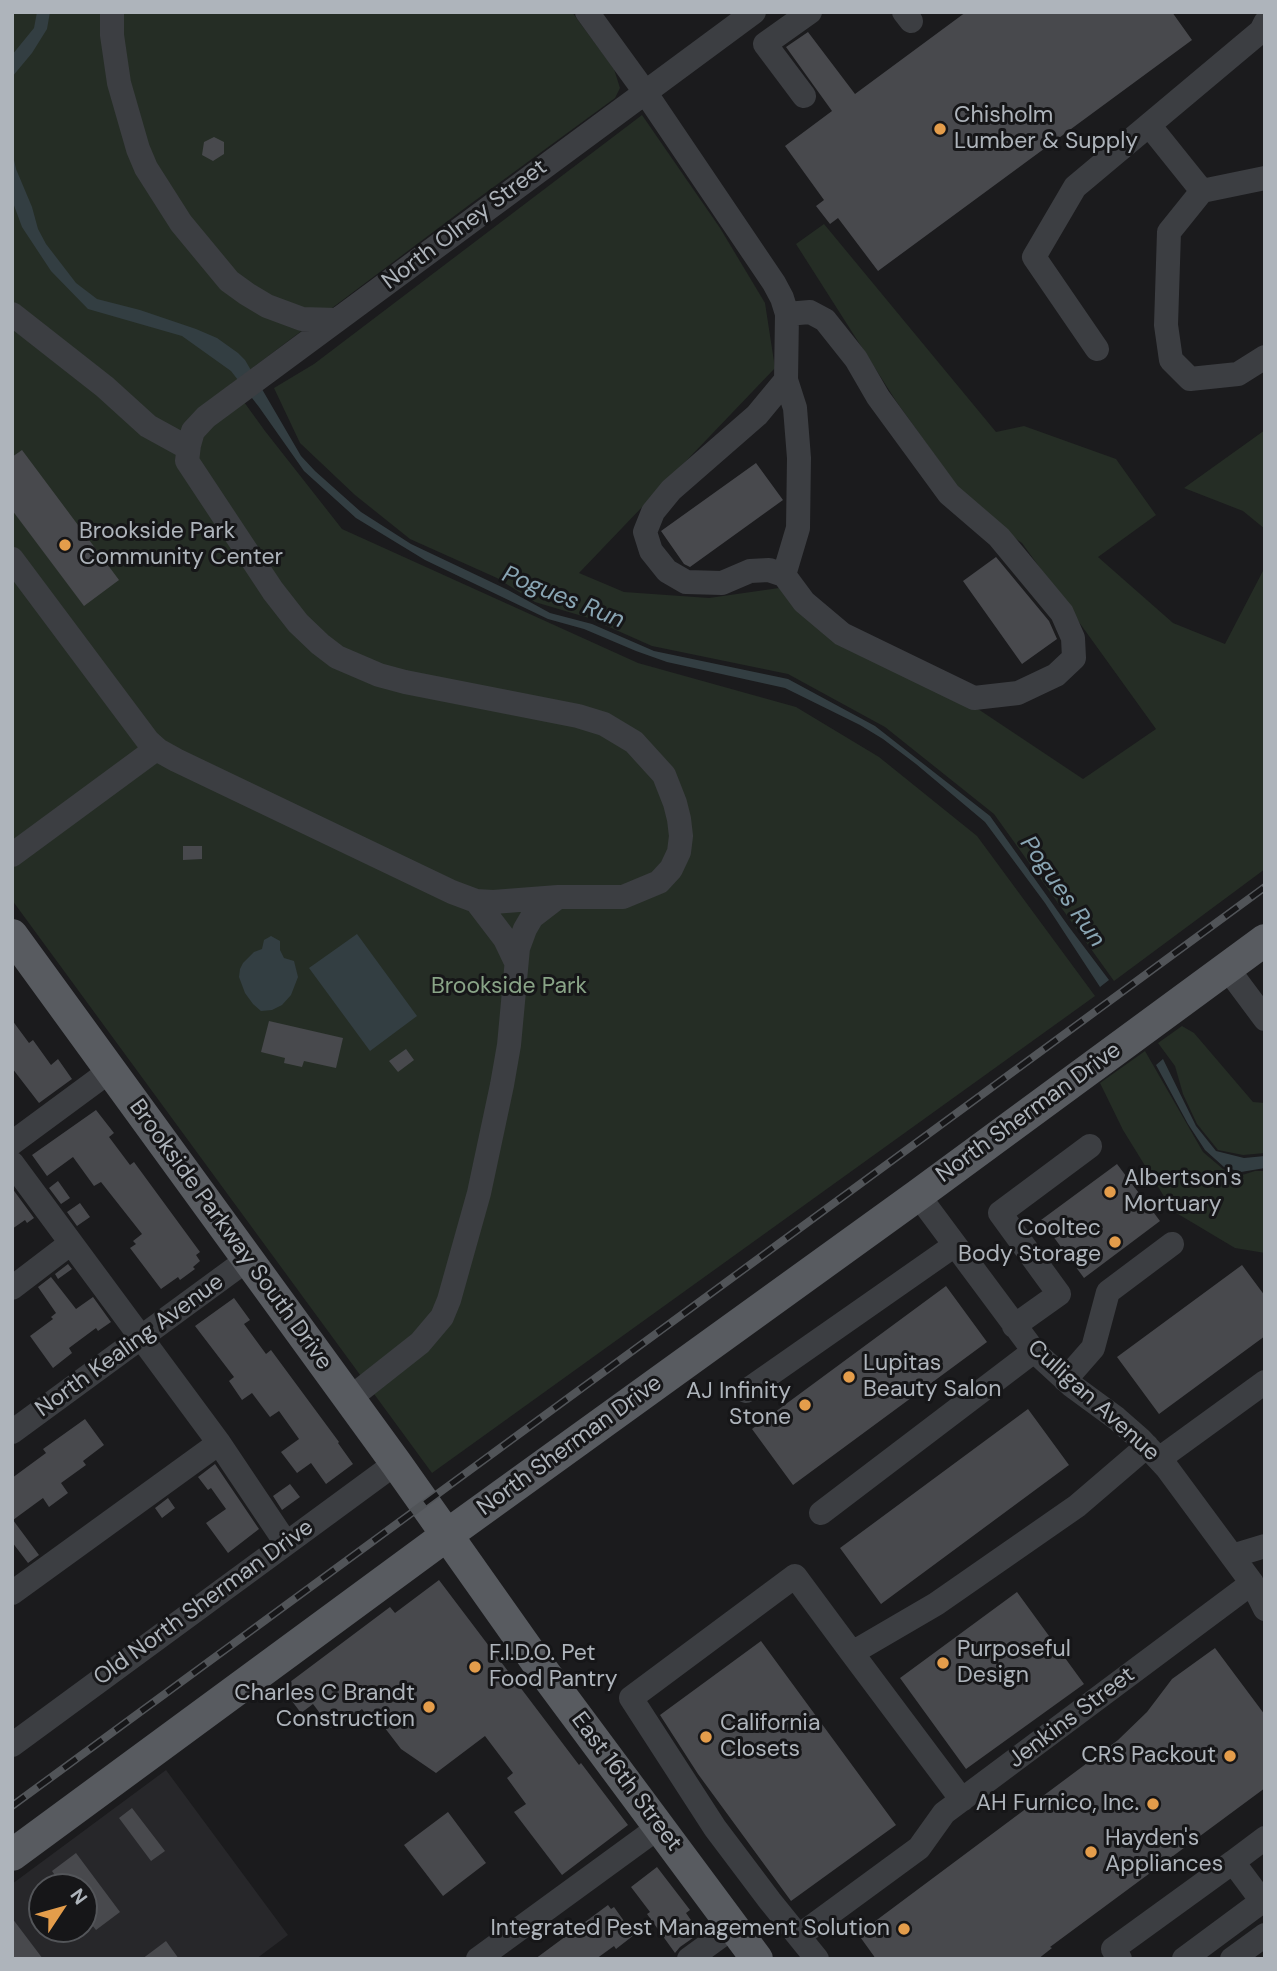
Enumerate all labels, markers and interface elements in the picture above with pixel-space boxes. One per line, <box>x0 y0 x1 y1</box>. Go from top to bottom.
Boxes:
place label: Chisholm Lumber & Supply <box>954 102 1138 156</box>
marker: Chisholm Lumber & Supply <box>932 121 948 137</box>
street label: North Olney Street <box>377 154 553 296</box>
place label: Brookside Park Community Center <box>79 518 283 572</box>
marker: Brookside Park Community Center <box>57 537 73 553</box>
water label: Pogues Run <box>498 560 628 636</box>
water label: Pogues Run <box>1013 831 1111 953</box>
park label: Brookside Park <box>431 973 587 1001</box>
street label: North Sherman Drive <box>931 1037 1127 1189</box>
street label: Brookside Parkway South Drive <box>123 1094 337 1376</box>
place label: Albertson's Mortuary <box>1124 1165 1242 1219</box>
marker: Albertson's Mortuary <box>1102 1184 1118 1200</box>
place label: Cooltec Body Storage <box>958 1215 1101 1269</box>
marker: Cooltec Body Storage <box>1107 1234 1123 1250</box>
street label: North Kealing Avenue <box>31 1269 229 1423</box>
street label: Culligan Avenue <box>1021 1334 1165 1468</box>
place label: Lupitas Beauty Salon <box>863 1350 1001 1404</box>
marker: Lupitas Beauty Salon <box>841 1369 857 1385</box>
street label: North Sherman Drive <box>472 1370 668 1522</box>
place label: AJ Infinity Stone <box>686 1378 791 1432</box>
marker: AJ Infinity Stone <box>797 1397 813 1413</box>
street label: Old North Sherman Drive <box>89 1514 319 1692</box>
place label: Purposeful Design <box>957 1636 1071 1690</box>
place label: F.I.D.O. Pet Food Pantry <box>489 1640 617 1694</box>
marker: Purposeful Design <box>935 1655 951 1671</box>
marker: F.I.D.O. Pet Food Pantry <box>467 1659 483 1675</box>
street label: Jenkins Street <box>1003 1662 1141 1774</box>
place label: Charles C Brandt Construction <box>234 1680 415 1734</box>
marker: Charles C Brandt Construction <box>421 1699 437 1715</box>
street label: East 16th Street <box>565 1707 687 1857</box>
place label: California Closets <box>720 1710 820 1764</box>
marker: California Closets <box>698 1729 714 1745</box>
place label: CRS Packout <box>1081 1742 1216 1770</box>
marker: CRS Packout <box>1222 1748 1238 1764</box>
place label: AH Furnico, Inc. <box>976 1790 1139 1818</box>
marker: AH Furnico, Inc. <box>1145 1796 1161 1812</box>
place label: Hayden's Appliances <box>1105 1825 1223 1879</box>
marker: Hayden's Appliances <box>1083 1844 1099 1860</box>
north arrow <box>28 1873 98 1943</box>
text: N <box>65 1884 93 1909</box>
place label: Integrated Pest Management Solution <box>490 1915 890 1943</box>
marker: Integrated Pest Management Solution <box>896 1921 912 1937</box>

